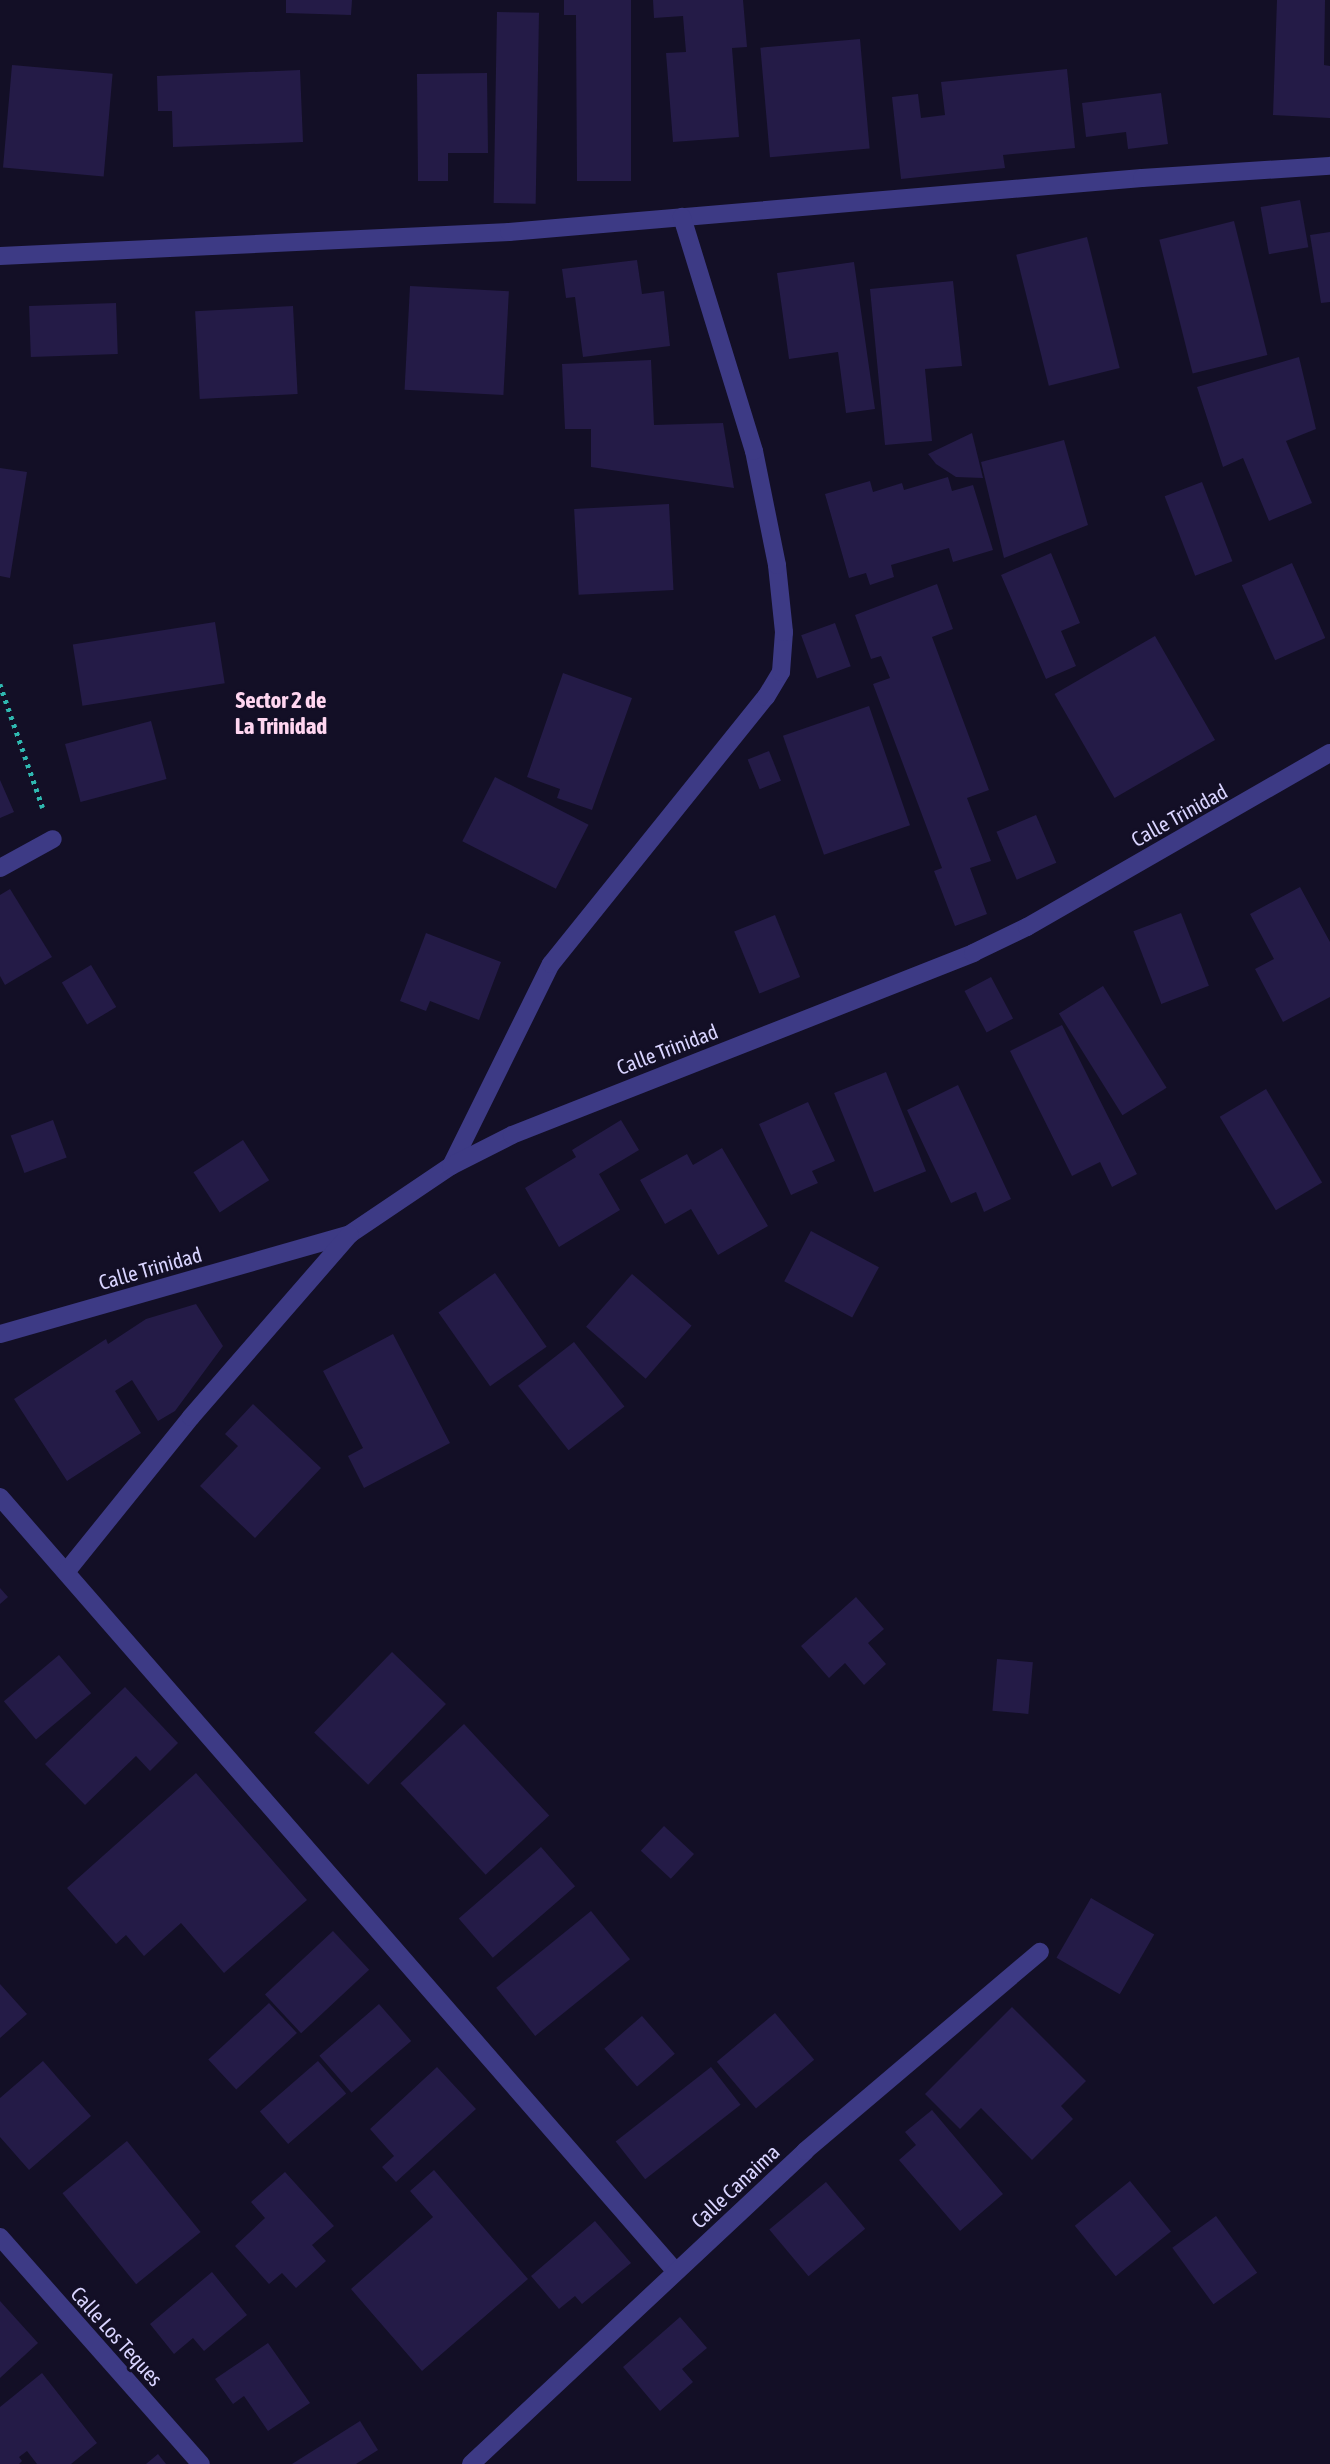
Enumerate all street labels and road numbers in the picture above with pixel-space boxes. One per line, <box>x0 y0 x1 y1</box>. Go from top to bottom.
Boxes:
street label: Calle Trinidad <box>1126 778 1232 852</box>
street label: Calle Trinidad <box>613 1018 721 1080</box>
street label: Calle Trinidad <box>95 1241 205 1295</box>
street label: Calle Canaima <box>686 2139 784 2233</box>
street label: Calle Los Teques <box>66 2281 168 2391</box>

